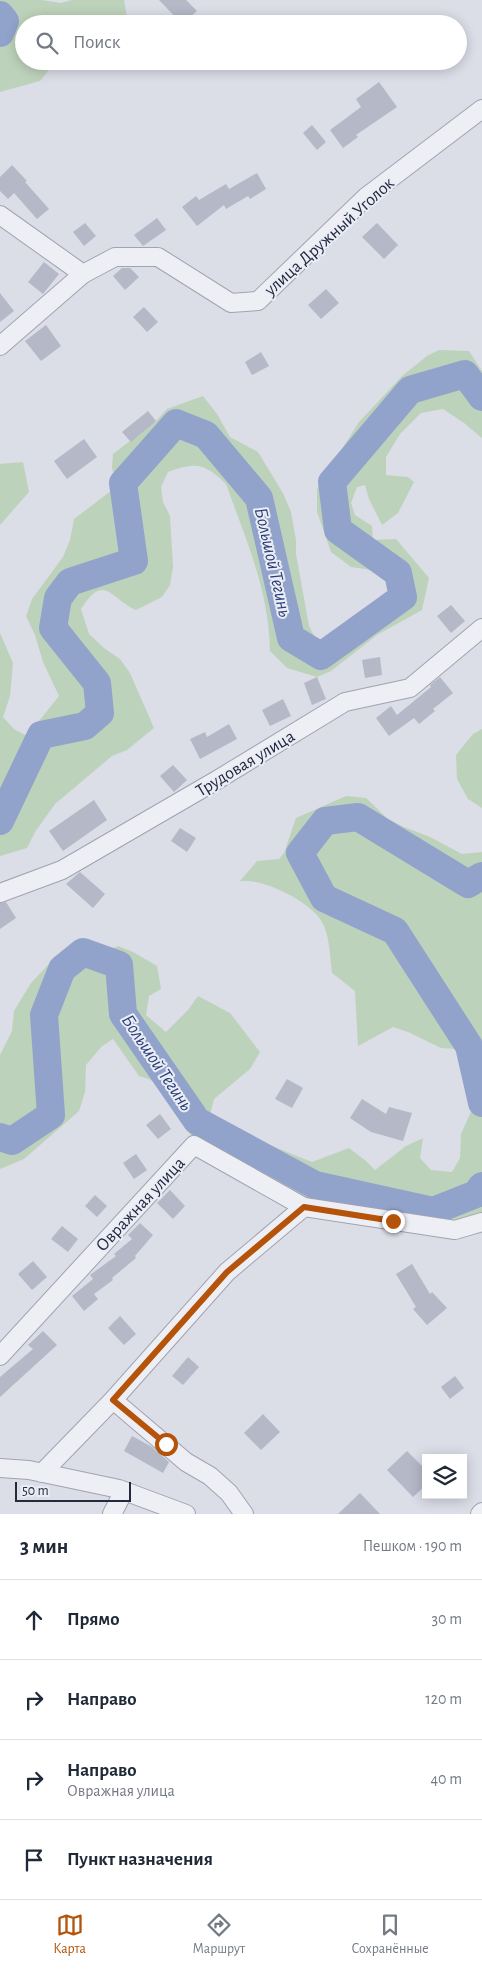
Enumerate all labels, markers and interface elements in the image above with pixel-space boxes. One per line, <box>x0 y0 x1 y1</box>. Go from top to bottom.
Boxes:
search box <box>15 15 467 70</box>
icon: search <box>33 29 61 57</box>
text: Поиск <box>73 33 120 52</box>
street label: улица Дружный Уголок <box>261 174 398 300</box>
water label: Большой Тегинь <box>251 506 294 619</box>
street label: Трудовая улица <box>193 727 298 800</box>
water label: Большой Тегинь <box>118 1011 196 1115</box>
street label: Овражная улица <box>93 1154 189 1255</box>
route end <box>382 1210 405 1233</box>
route start <box>155 1433 178 1456</box>
map controls <box>422 1454 467 1499</box>
button: layers <box>422 1454 467 1499</box>
scale bar <box>15 1479 131 1502</box>
text: 50 m <box>22 1484 49 1498</box>
text: 3 мин <box>20 1536 68 1557</box>
text: Пешком · 190 m <box>363 1538 462 1554</box>
icon: ahead <box>20 1606 48 1634</box>
text: Прямо <box>67 1610 120 1629</box>
text: 30 m <box>432 1611 462 1627</box>
icon: right <box>20 1686 48 1714</box>
text: Направо <box>67 1690 137 1709</box>
text: 120 m <box>425 1691 462 1707</box>
text: Направо <box>67 1761 137 1780</box>
icon: right <box>20 1766 48 1794</box>
text: 40 m <box>430 1771 462 1787</box>
text: Овражная улица <box>67 1783 175 1799</box>
icon: arrive <box>20 1846 48 1874</box>
text: Пункт назначения <box>67 1850 213 1869</box>
tab: Карта <box>53 1911 86 1958</box>
tab: Маршрут <box>192 1911 245 1958</box>
tab: Сохранённые <box>351 1911 429 1958</box>

